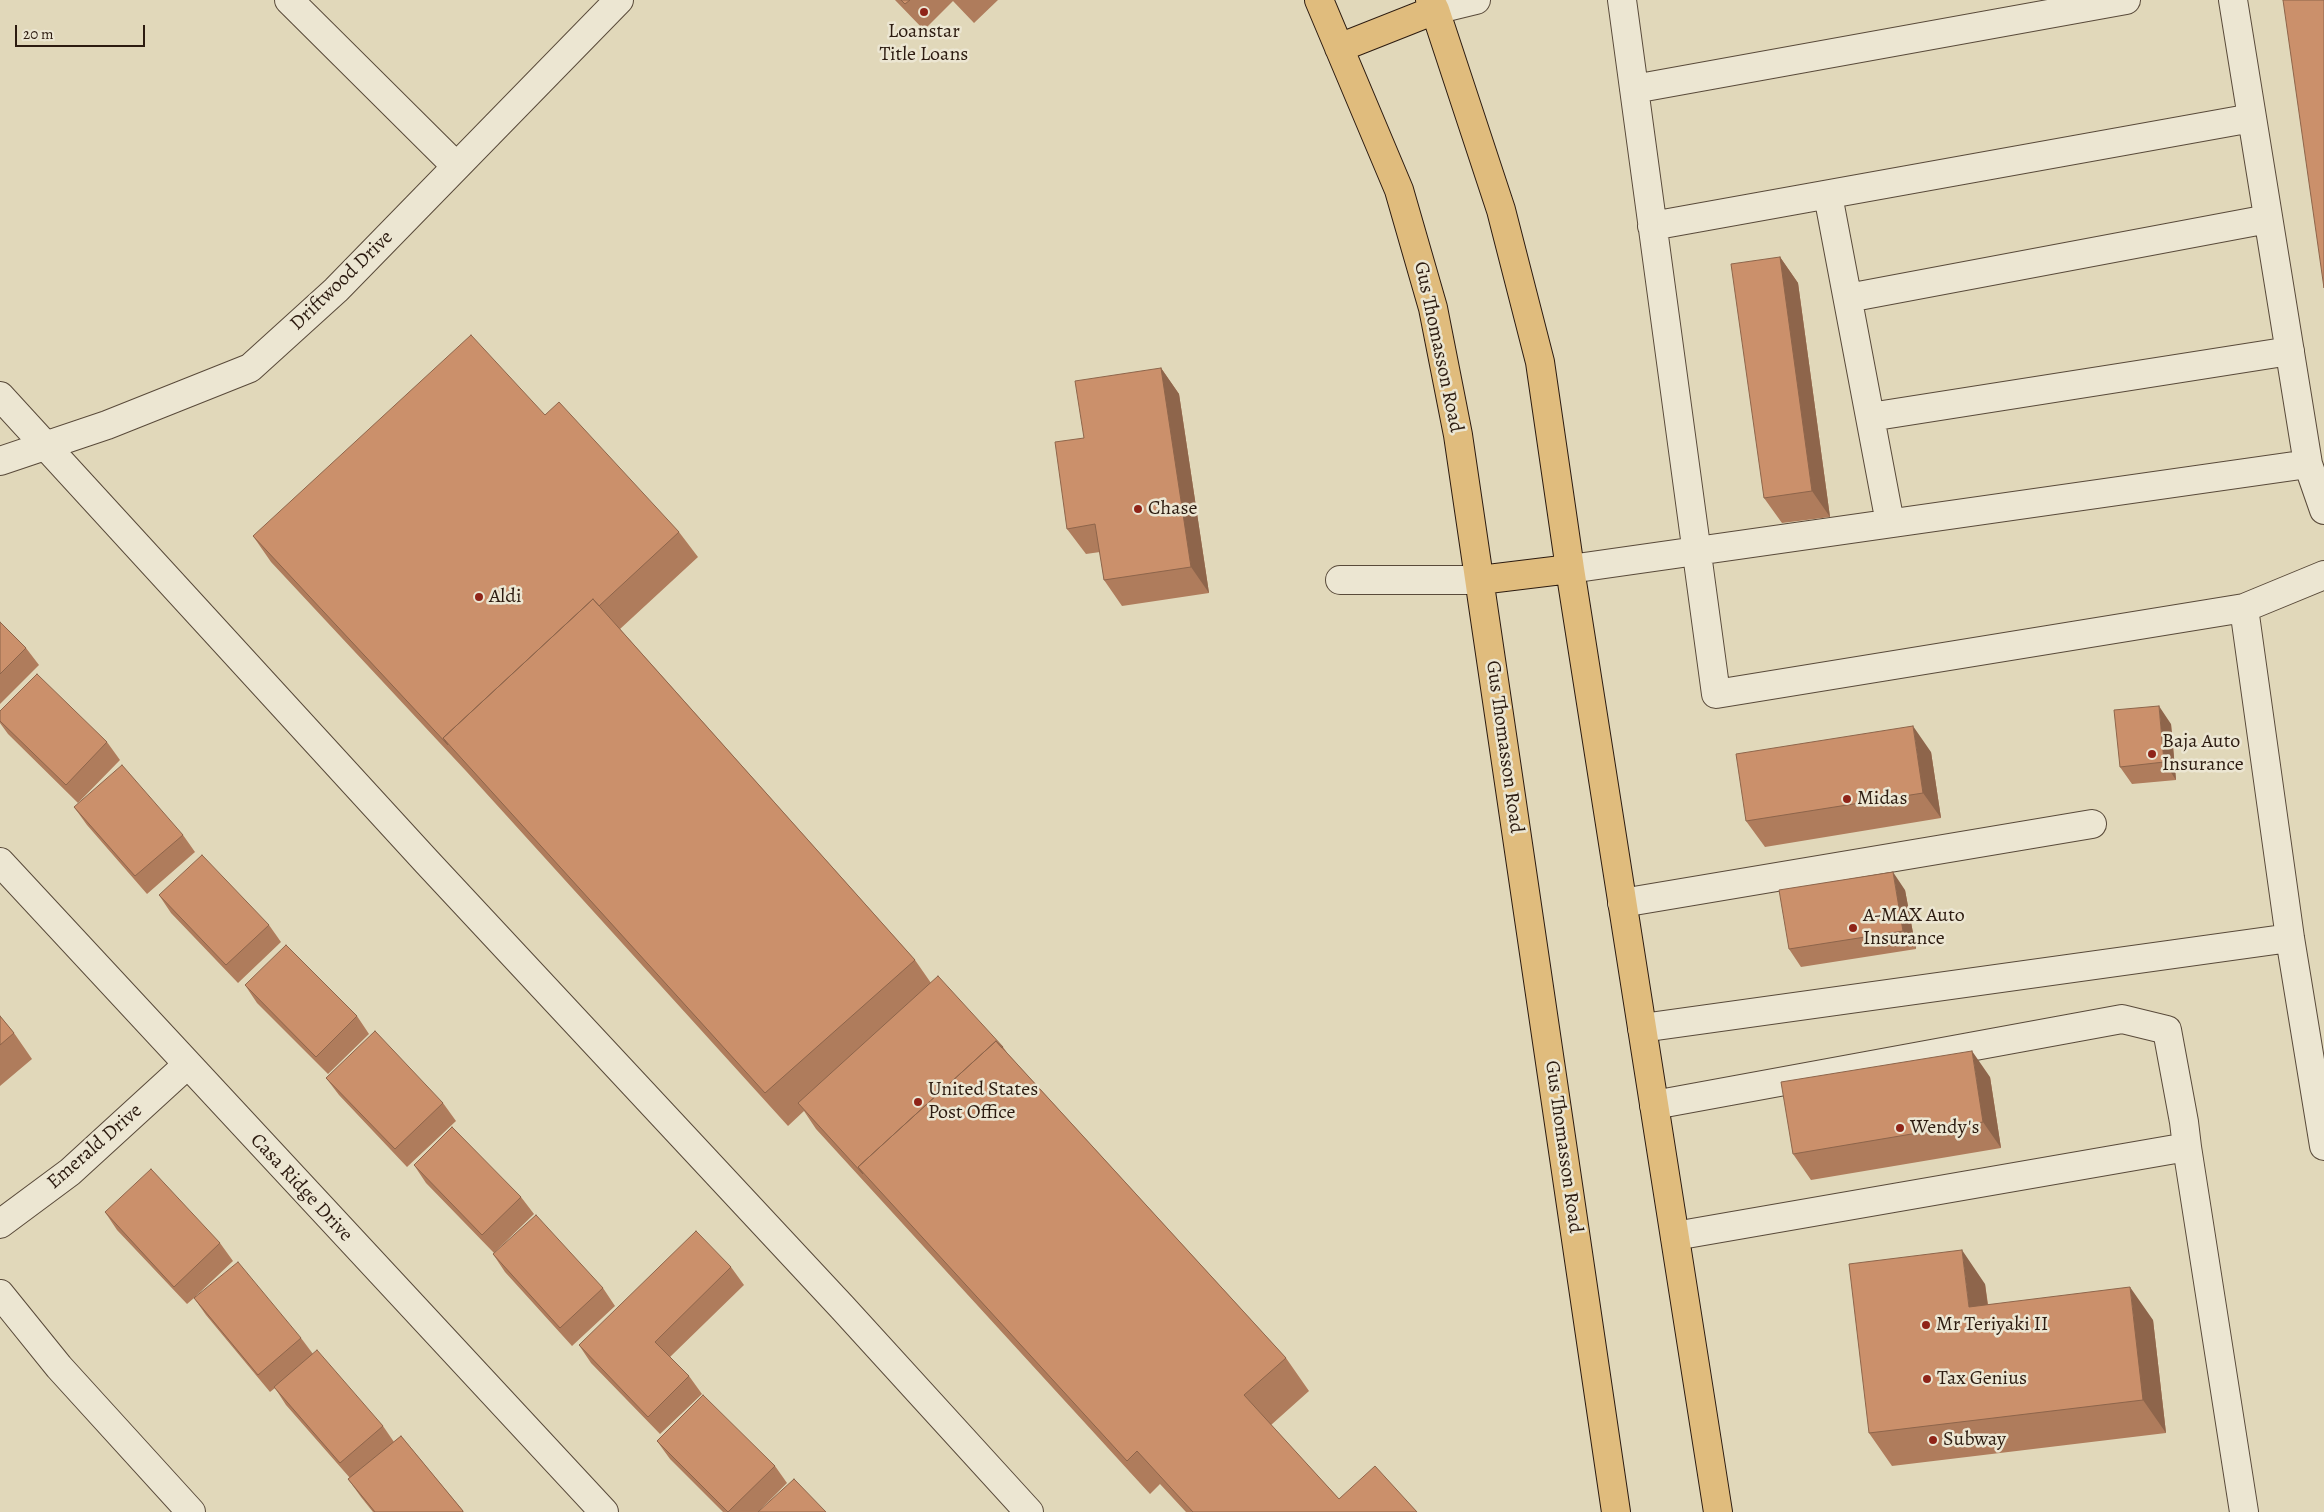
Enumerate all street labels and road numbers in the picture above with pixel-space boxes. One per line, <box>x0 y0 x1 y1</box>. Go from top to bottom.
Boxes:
street label: Driftwood Drive <box>286 226 398 336</box>
street label: Gus Thomasson Road <box>1408 259 1468 435</box>
street label: Gus Thomasson Road <box>1480 659 1528 835</box>
street label: Gus Thomasson Road <box>1539 1059 1587 1235</box>
street label: Emerald Drive <box>43 1099 147 1195</box>
street label: Casa Ridge Drive <box>245 1129 357 1247</box>

